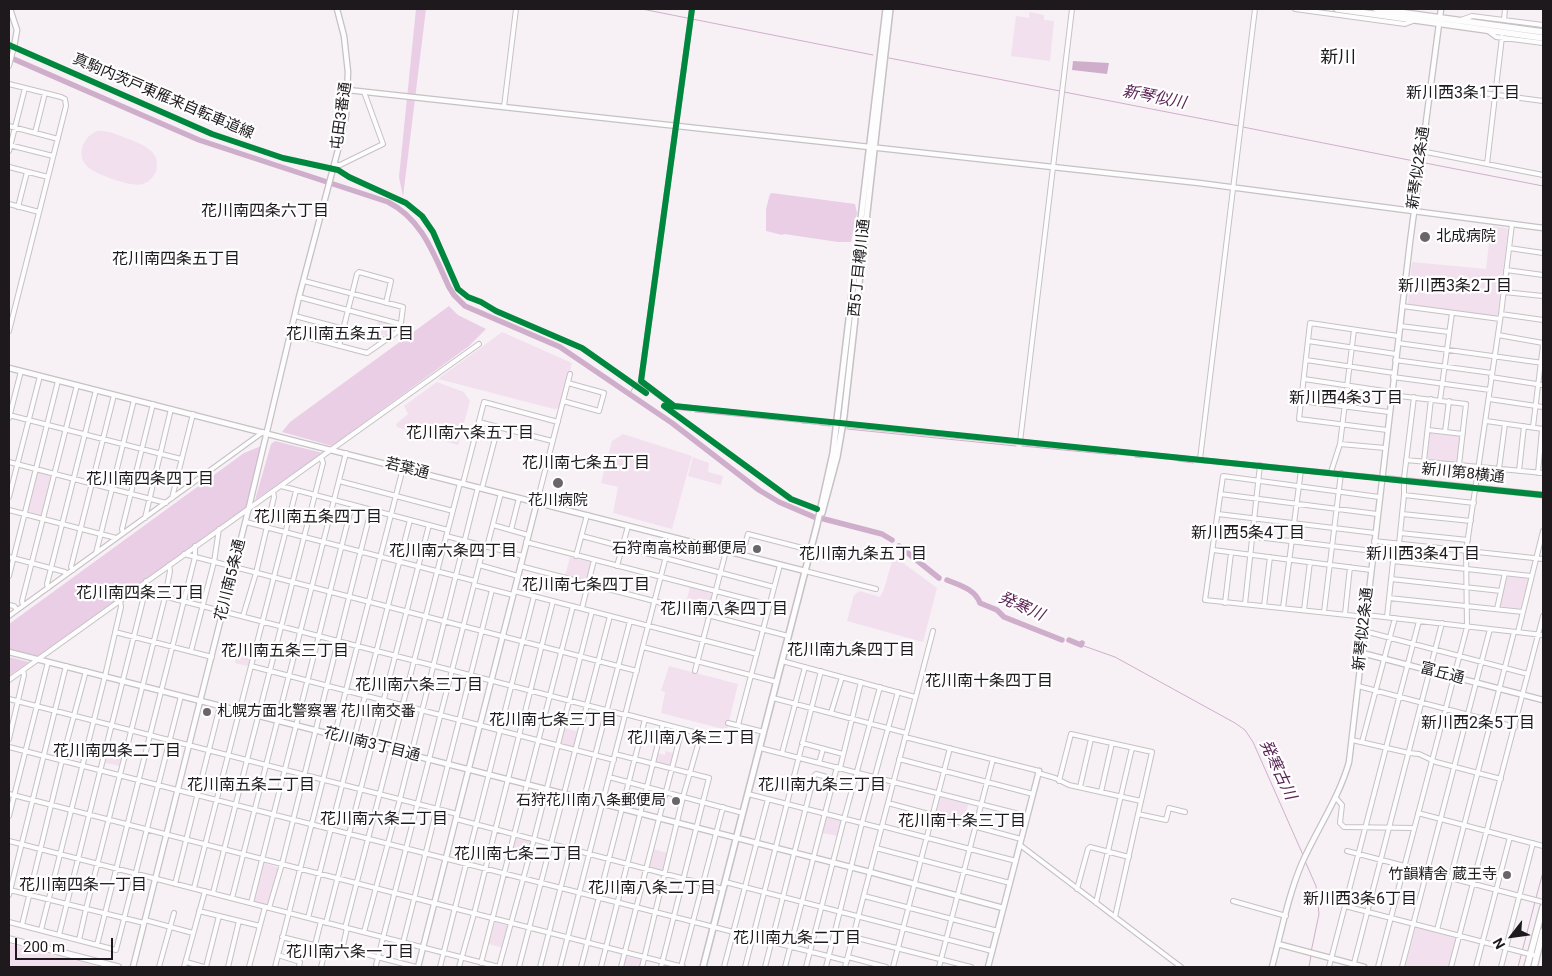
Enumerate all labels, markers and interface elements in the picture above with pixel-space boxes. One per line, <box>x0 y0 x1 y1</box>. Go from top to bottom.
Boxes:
district label: 新川 <box>1320 47 1356 69</box>
street label: 真駒内茨戸東雁来自転車道線 <box>70 51 256 143</box>
street label: 屯田3番通 <box>328 81 356 151</box>
water label: 新琴似川 <box>1121 82 1187 114</box>
district label: 新川西3条1丁目 <box>1406 84 1520 104</box>
street label: 新琴似2条通 <box>1404 125 1434 211</box>
district label: 花川南四条六丁目 <box>201 202 329 222</box>
street label: 西5丁目樽川通 <box>846 218 874 318</box>
place label: 北成病院 <box>1436 228 1496 246</box>
marker: 北成病院 <box>1418 230 1432 244</box>
district label: 花川南四条五丁目 <box>112 250 240 270</box>
district label: 新川西3条2丁目 <box>1398 277 1512 297</box>
district label: 花川南五条五丁目 <box>286 325 414 345</box>
district label: 新川西4条3丁目 <box>1289 389 1403 409</box>
district label: 花川南六条五丁目 <box>406 424 534 444</box>
district label: 花川南七条五丁目 <box>522 454 650 474</box>
street label: 若葉通 <box>383 455 431 483</box>
street label: 新川第8横通 <box>1421 461 1505 487</box>
district label: 花川南四条四丁目 <box>86 470 214 490</box>
marker: 花川病院 <box>551 476 565 490</box>
place label: 花川病院 <box>528 492 588 510</box>
district label: 花川南五条四丁目 <box>254 508 382 528</box>
district label: 新川西5条4丁目 <box>1191 524 1305 544</box>
street label: 花川南5条通 <box>212 537 250 623</box>
place label: 石狩南高校前郵便局 <box>612 540 747 558</box>
district label: 花川南六条四丁目 <box>389 542 517 562</box>
marker: 石狩南高校前郵便局 <box>751 543 763 555</box>
district label: 花川南九条五丁目 <box>799 545 927 565</box>
district label: 新川西3条4丁目 <box>1366 545 1480 565</box>
district label: 花川南七条四丁目 <box>522 576 650 596</box>
district label: 花川南四条三丁目 <box>76 584 204 604</box>
street label: 新琴似2条通 <box>1351 587 1377 671</box>
water label: 発寒川 <box>995 588 1047 626</box>
district label: 花川南八条四丁目 <box>660 600 788 620</box>
district label: 花川南九条四丁目 <box>787 641 915 661</box>
district label: 花川南五条三丁目 <box>221 642 349 662</box>
street label: 富丘通 <box>1418 659 1466 689</box>
district label: 花川南十条四丁目 <box>925 672 1053 692</box>
district label: 花川南六条三丁目 <box>355 676 483 696</box>
place label: 札幌方面北警察署 花川南交番 <box>217 703 416 721</box>
marker: 札幌方面北警察署 花川南交番 <box>201 706 213 718</box>
district label: 花川南七条三丁目 <box>489 711 617 731</box>
district label: 新川西2条5丁目 <box>1421 714 1535 734</box>
street label: 花川南3丁目通 <box>322 724 422 766</box>
district label: 花川南八条三丁目 <box>627 729 755 749</box>
water label: 発寒古川 <box>1255 737 1299 803</box>
district label: 花川南四条二丁目 <box>53 742 181 762</box>
district label: 花川南五条二丁目 <box>187 776 315 796</box>
district label: 花川南九条三丁目 <box>758 776 886 796</box>
place label: 石狩花川南八条郵便局 <box>516 792 666 810</box>
marker: 石狩花川南八条郵便局 <box>670 795 682 807</box>
district label: 花川南六条二丁目 <box>320 810 448 830</box>
district label: 花川南十条三丁目 <box>898 812 1026 832</box>
district label: 花川南七条二丁目 <box>454 845 582 865</box>
place label: 竹韻精舎 蔵王寺 <box>1388 866 1497 884</box>
marker: 竹韻精舎 蔵王寺 <box>1501 869 1513 881</box>
district label: 花川南四条一丁目 <box>19 876 147 896</box>
district label: 花川南八条二丁目 <box>588 879 716 899</box>
district label: 新川西3条6丁目 <box>1303 890 1417 910</box>
north arrow <box>1487 911 1537 961</box>
scale bar <box>18 928 115 960</box>
district label: 花川南九条二丁目 <box>733 929 861 949</box>
text: N <box>1490 935 1508 952</box>
text: 200 m <box>23 938 65 956</box>
district label: 花川南六条一丁目 <box>286 943 414 963</box>

